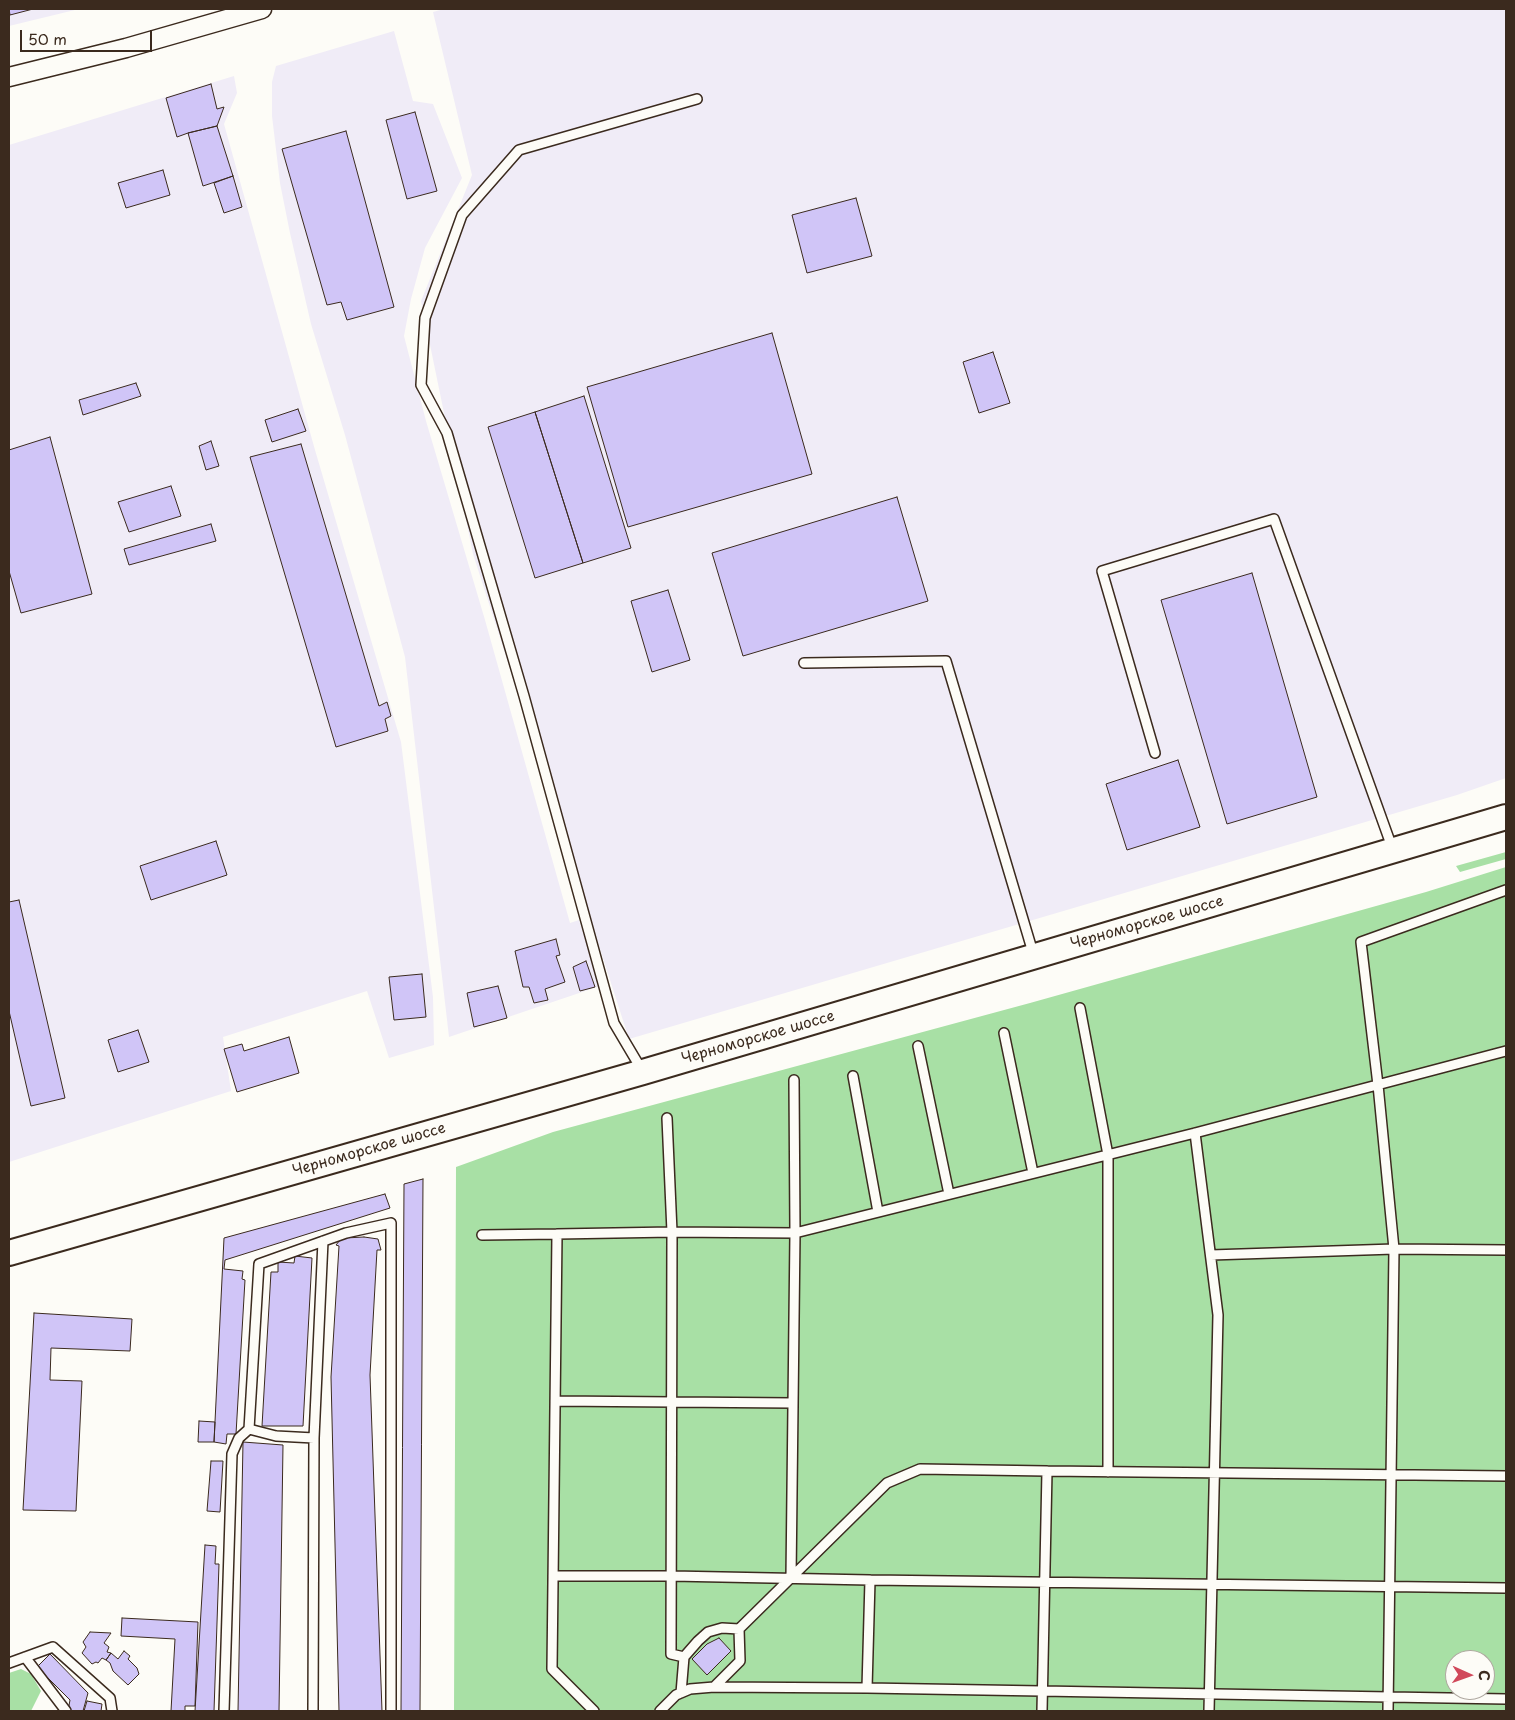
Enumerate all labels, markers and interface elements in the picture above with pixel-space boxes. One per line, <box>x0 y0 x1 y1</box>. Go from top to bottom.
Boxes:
scale bar <box>22 20 155 52</box>
text: 50 m <box>28 27 67 50</box>
street label: Черноморское шоссе <box>1068 893 1226 953</box>
street label: Черноморское шоссе <box>679 1008 837 1068</box>
street label: Черноморское шоссе <box>290 1120 448 1180</box>
north arrow <box>1445 1650 1495 1700</box>
text: С <box>1474 1670 1495 1681</box>

